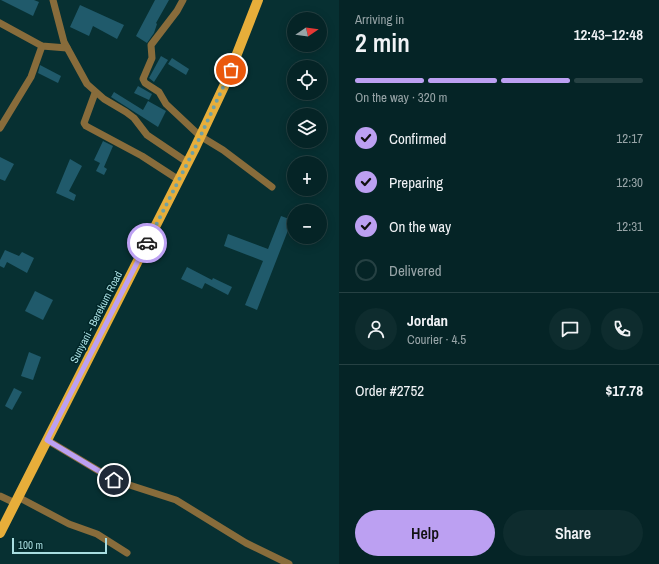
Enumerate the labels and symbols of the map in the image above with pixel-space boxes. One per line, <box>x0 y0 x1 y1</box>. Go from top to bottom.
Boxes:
north arrow <box>287 12 327 52</box>
pin <box>214 53 248 87</box>
courier <box>127 223 167 263</box>
street label: Sunyani - Berekum Road <box>67 269 125 365</box>
pin <box>97 463 131 497</box>
scale bar <box>12 536 107 555</box>

